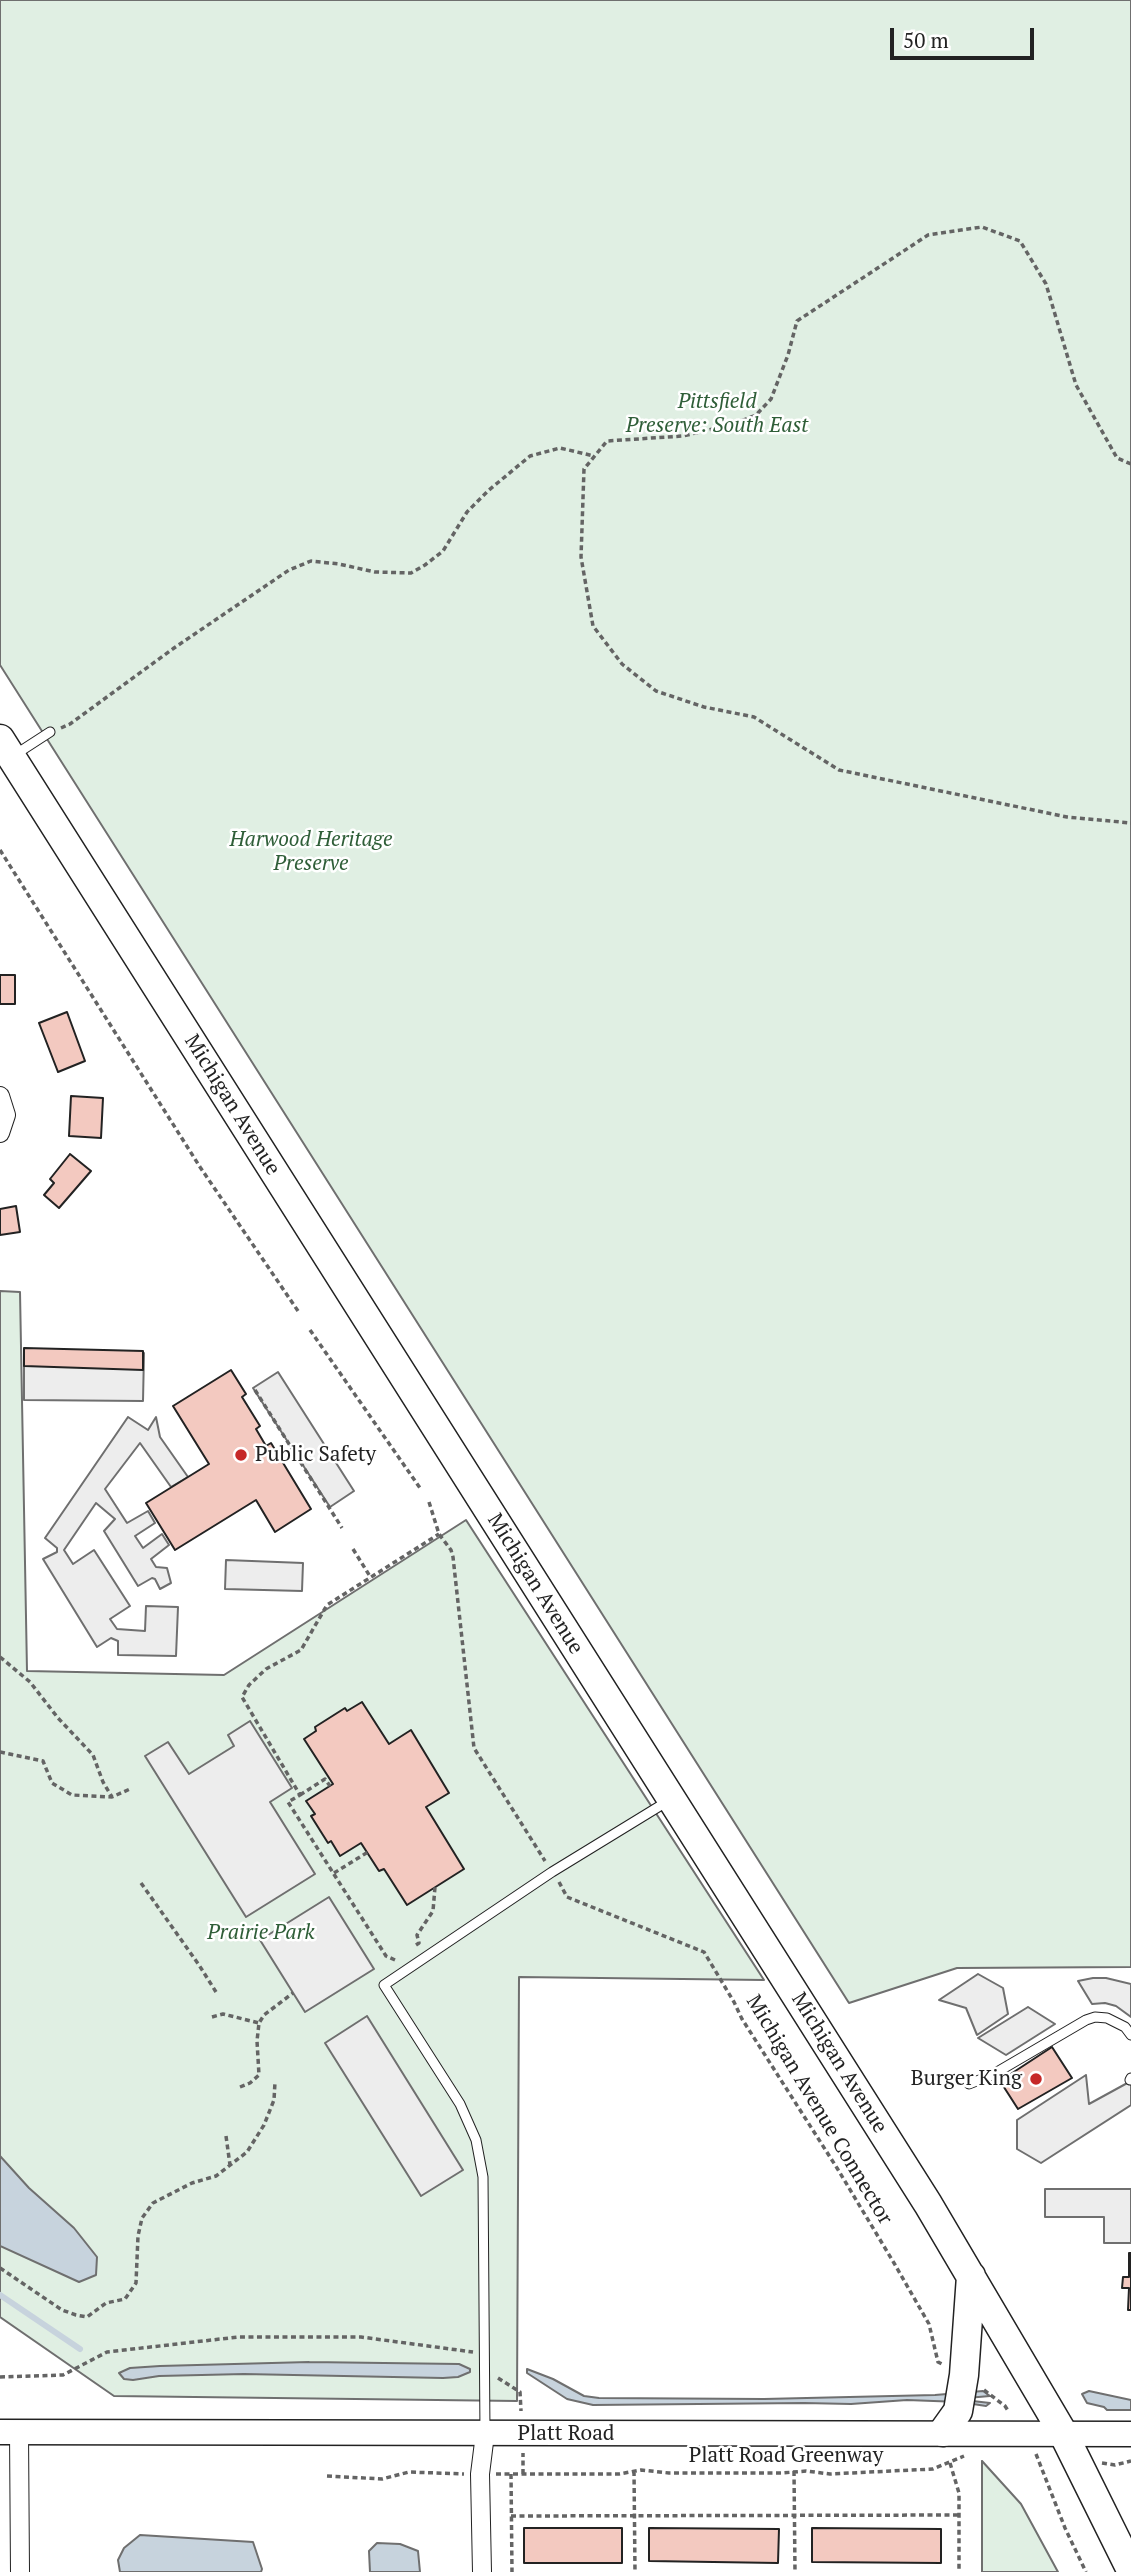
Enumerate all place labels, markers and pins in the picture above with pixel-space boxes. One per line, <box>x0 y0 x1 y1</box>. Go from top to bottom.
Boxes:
place label: Public Safety <box>255 1442 376 1468</box>
marker: Public Safety <box>233 1447 249 1463</box>
place label: Burger King <box>911 2066 1022 2092</box>
marker: Burger King <box>1028 2071 1044 2087</box>

